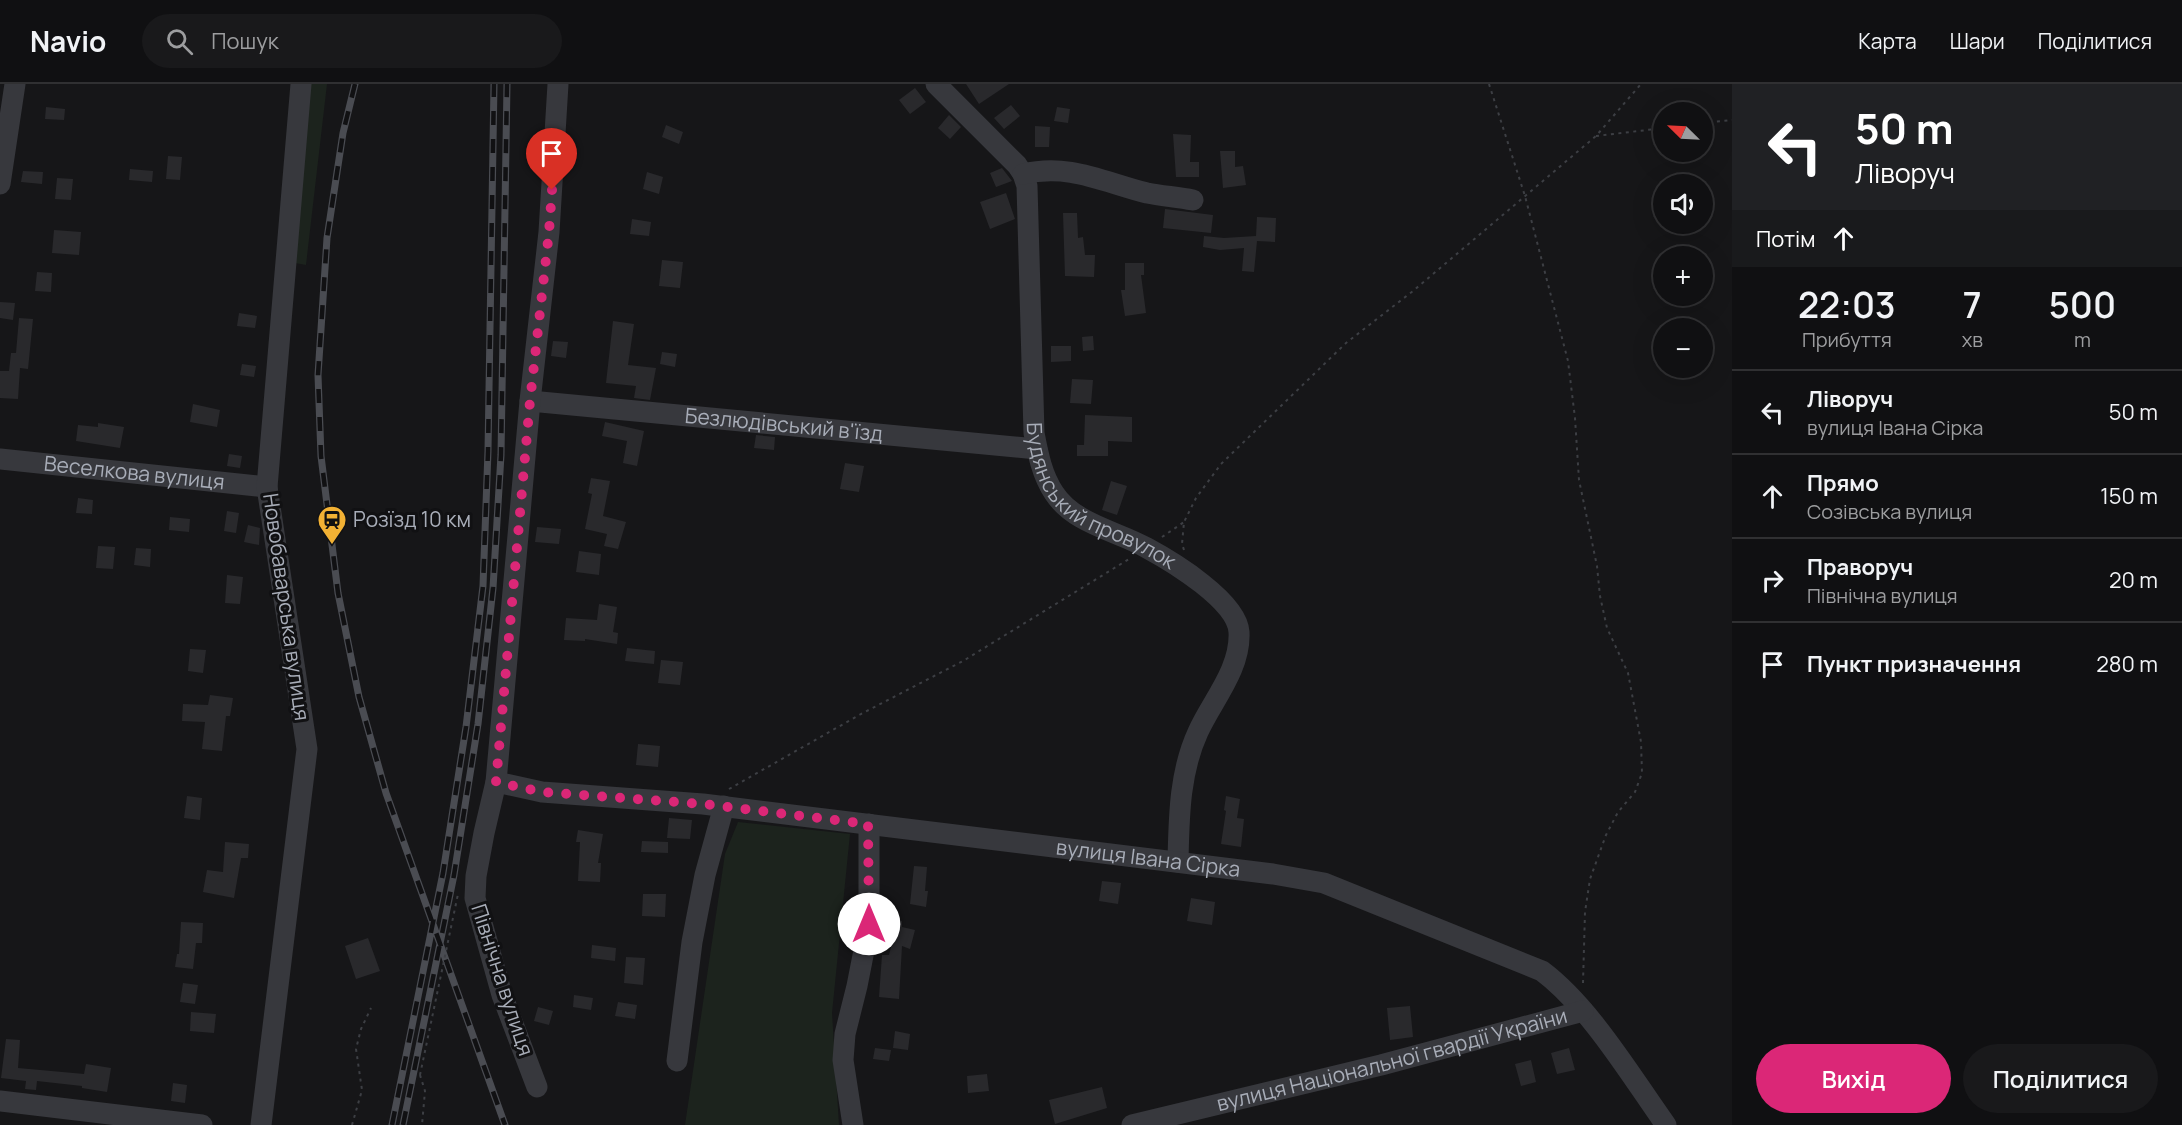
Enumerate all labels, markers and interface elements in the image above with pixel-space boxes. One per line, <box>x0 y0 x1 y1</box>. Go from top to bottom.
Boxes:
search box <box>142 14 562 68</box>
text: Navio <box>30 22 106 60</box>
icon: search <box>163 25 196 58</box>
text: Пошук <box>211 26 279 56</box>
text: Карта <box>1858 27 1917 55</box>
text: Шари <box>1950 27 2005 55</box>
text: Поділитися <box>2038 27 2152 55</box>
text: 50 m <box>1855 99 1953 157</box>
north arrow <box>1653 102 1713 162</box>
map controls <box>1653 102 1713 378</box>
icon: left <box>1756 108 1834 186</box>
pin <box>526 128 577 190</box>
icon: arrive <box>535 137 568 170</box>
text: Ліворуч <box>1855 154 1955 191</box>
button: sound <box>1653 174 1713 234</box>
icon: ahead <box>1827 222 1860 255</box>
text: Потім <box>1756 224 1815 254</box>
button: + <box>1653 246 1713 306</box>
text: 22:03 <box>1798 280 1896 329</box>
text: 7 <box>1963 280 1982 329</box>
text: 500 <box>2049 280 2116 329</box>
button: − <box>1653 318 1713 378</box>
text: Прибуття <box>1802 326 1892 353</box>
text: хв <box>1962 326 1983 353</box>
text: m <box>2074 326 2091 353</box>
text: Ліворуч <box>1807 384 1893 414</box>
icon: left <box>1756 396 1789 429</box>
text: 50 m <box>2109 397 2158 427</box>
street label: Безлюдівський в'їзд <box>684 401 884 447</box>
text: вулиця Івана Сірка <box>1807 414 1983 441</box>
street label: Будянський провулок <box>1021 422 1182 575</box>
street label: Веселкова вулиця <box>43 449 226 495</box>
text: Прямо <box>1807 468 1879 498</box>
icon: ahead <box>1756 480 1789 513</box>
text: 150 m <box>2100 481 2158 511</box>
street label: Новобаварська вулиця <box>257 491 317 722</box>
text: Созівська вулиця <box>1807 498 1972 525</box>
station icon: Розїзд 10 км <box>316 504 348 546</box>
place label: Розїзд 10 км <box>353 505 471 533</box>
text: Праворуч <box>1807 552 1913 582</box>
icon: right <box>1756 564 1789 597</box>
text: 20 m <box>2109 565 2158 595</box>
text: Північна вулиця <box>1807 582 1958 609</box>
icon: arrive <box>1756 648 1789 681</box>
text: Пункт призначення <box>1807 649 2021 679</box>
text: 280 m <box>2096 649 2158 679</box>
street label: вулиця Івана Сірка <box>1055 832 1242 883</box>
position arrow <box>837 892 901 956</box>
street label: Північна вулиця <box>465 900 541 1059</box>
street label: вулиця Національної гвардії України <box>1214 1001 1570 1117</box>
button: Вихід <box>1756 1044 1951 1113</box>
button: Поділитися <box>1963 1044 2158 1113</box>

